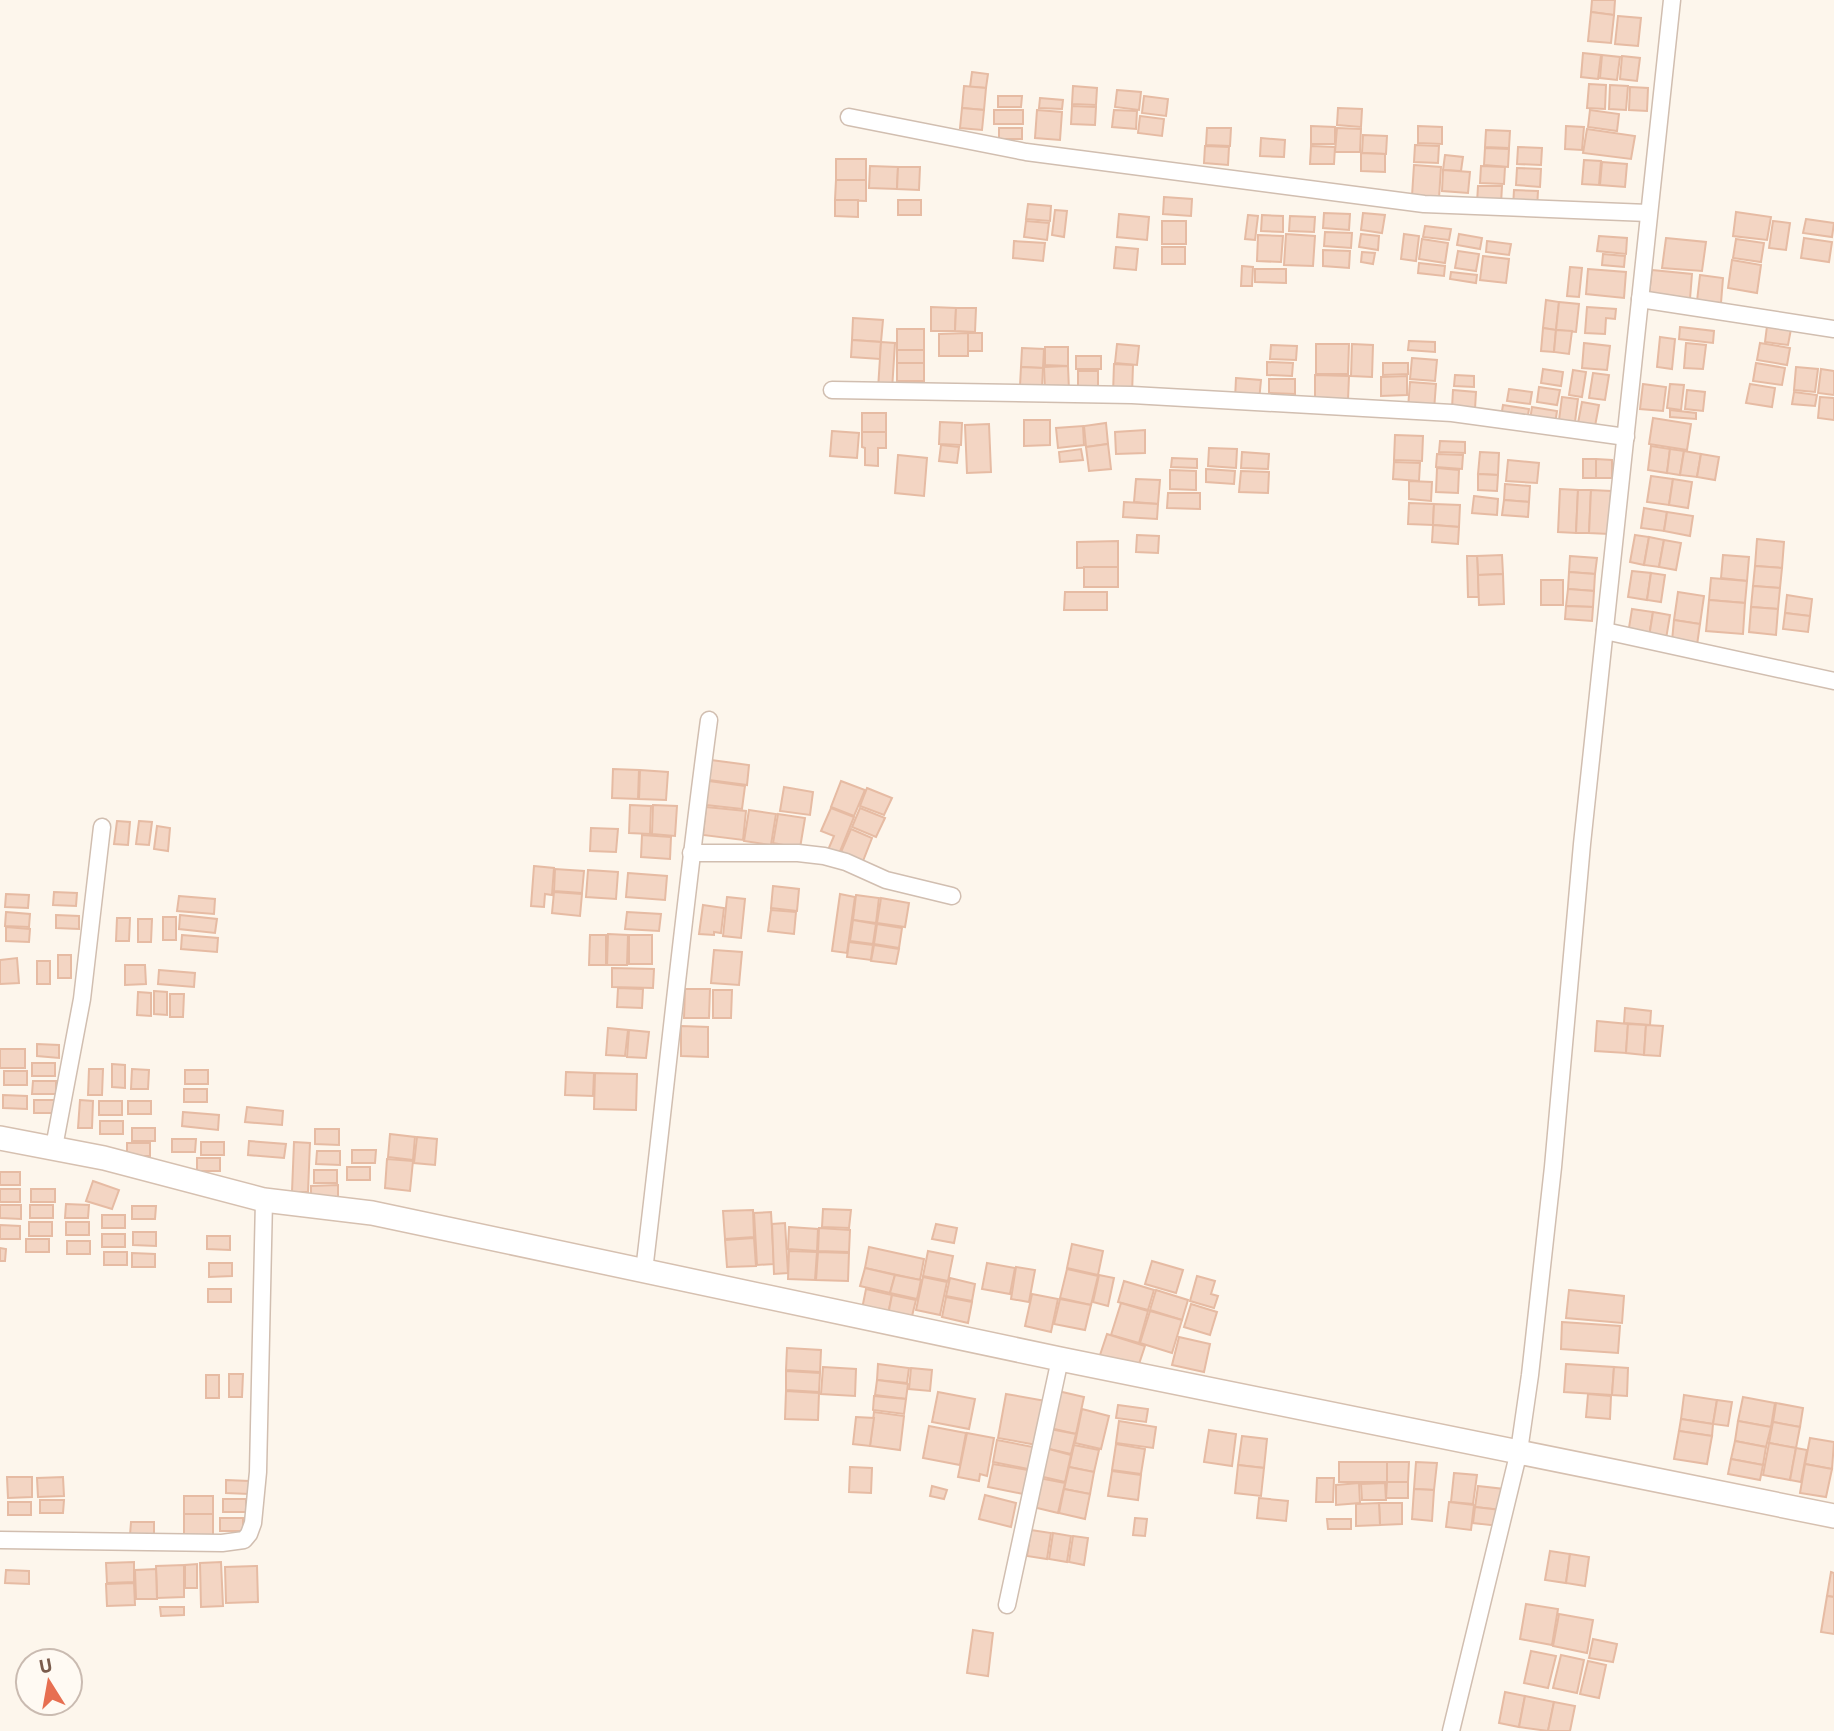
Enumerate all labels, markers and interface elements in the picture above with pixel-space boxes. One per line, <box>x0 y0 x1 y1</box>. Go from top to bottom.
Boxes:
north arrow <box>14 1647 84 1717</box>
text: U <box>37 1652 55 1678</box>

